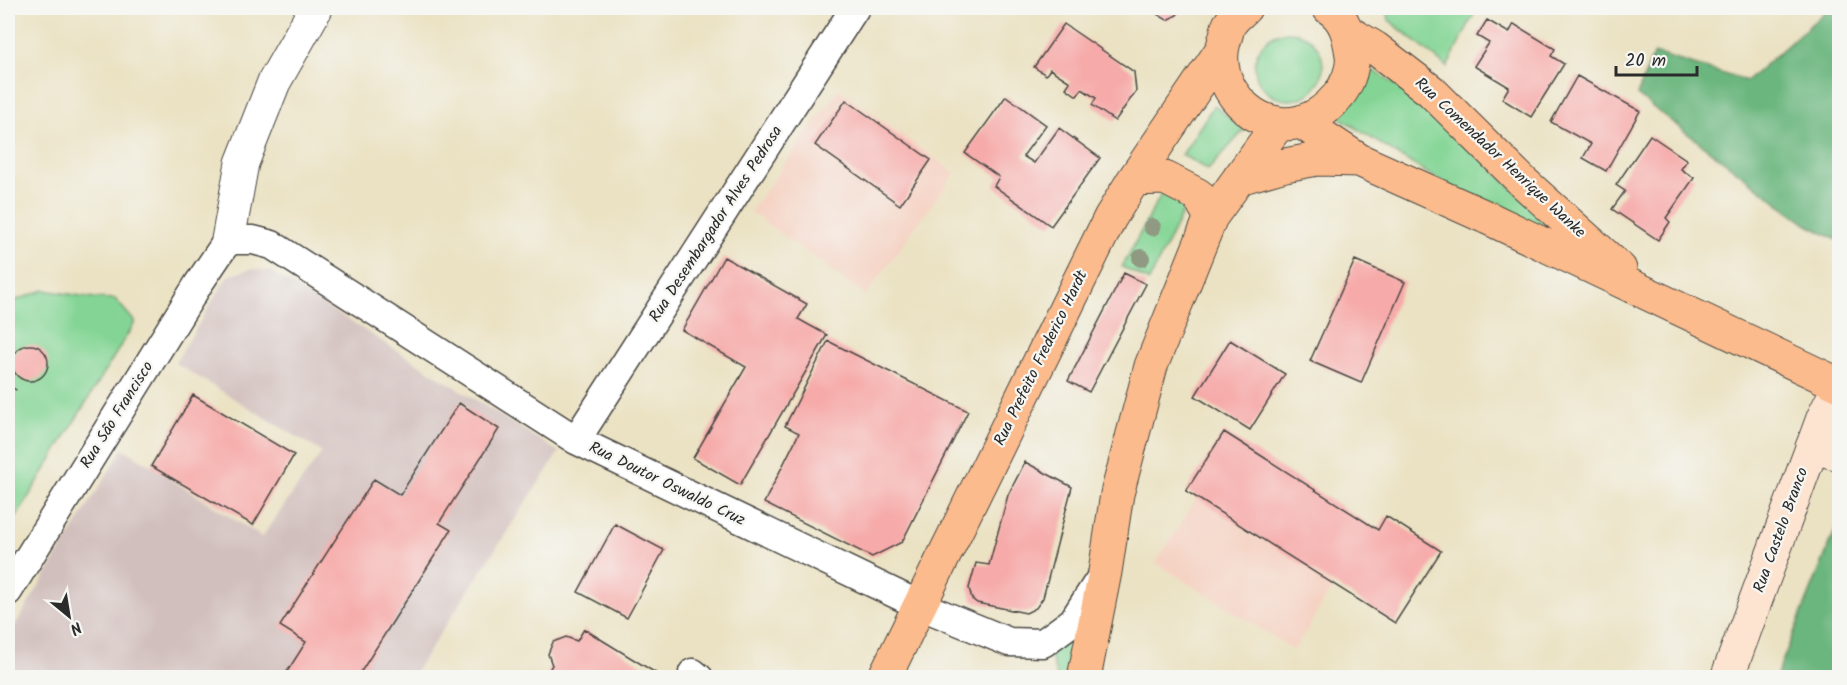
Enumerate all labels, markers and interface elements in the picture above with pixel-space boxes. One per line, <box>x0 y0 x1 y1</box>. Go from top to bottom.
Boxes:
scale bar <box>1616 39 1697 77</box>
text: 20 m <box>1625 47 1666 76</box>
street label: Rua Comendador Henrique Wanke <box>1409 72 1591 244</box>
street label: Rua Desembargador Alves Pedrosa <box>643 121 789 327</box>
street label: Rua Prefeito Frederico Hardt <box>988 265 1095 450</box>
street label: Rua São Francisco <box>74 356 160 474</box>
street label: Rua Doutor Oswaldo Cruz <box>584 435 750 533</box>
street label: Rua Castelo Branco <box>1747 464 1815 596</box>
north arrow <box>39 586 99 646</box>
text: N <box>65 614 86 641</box>

